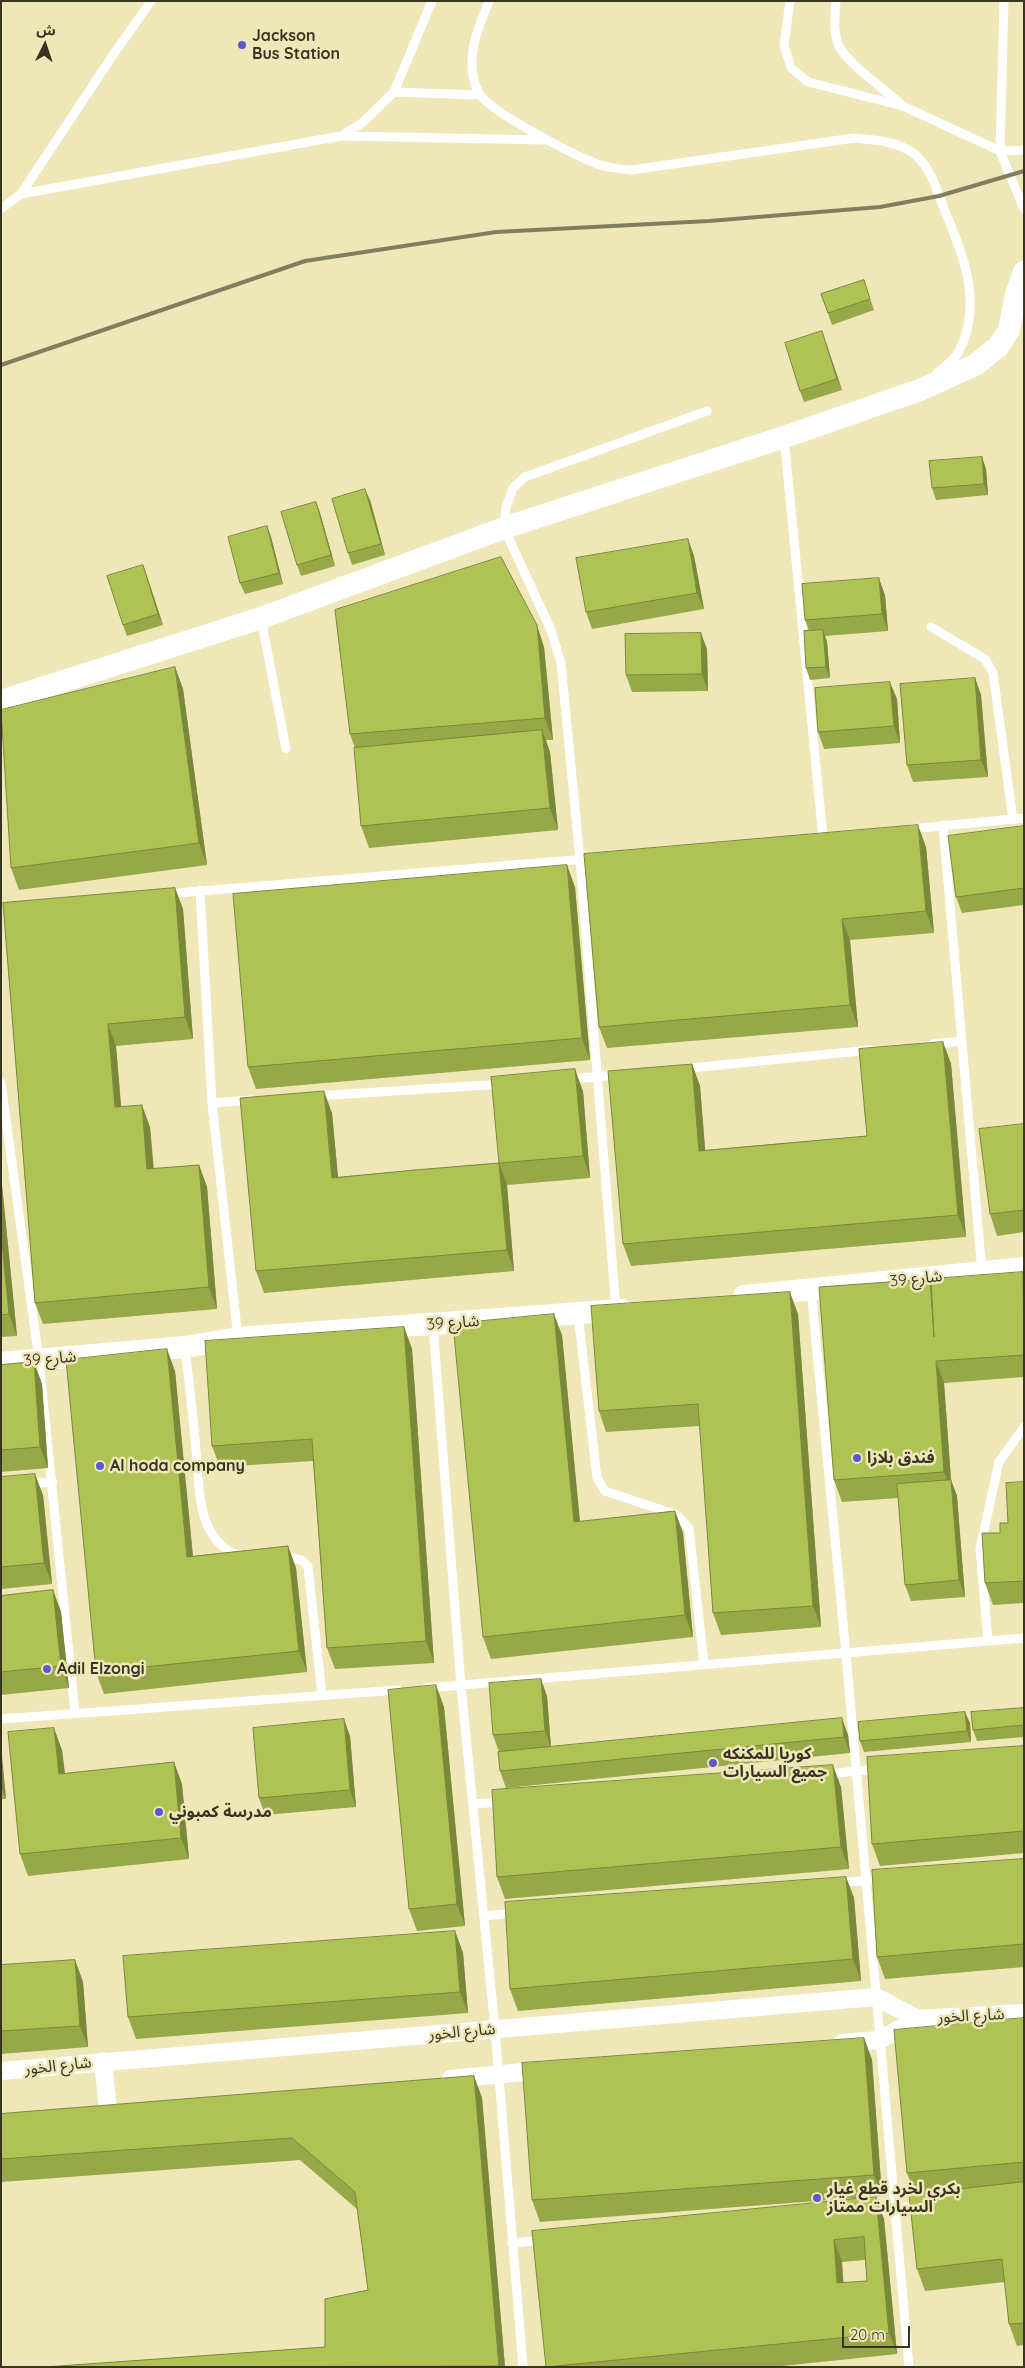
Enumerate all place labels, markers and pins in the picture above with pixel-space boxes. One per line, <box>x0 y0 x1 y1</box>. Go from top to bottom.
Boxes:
place label: Jackson Bus Station <box>252 26 340 64</box>
marker: Jackson Bus Station <box>236 39 248 51</box>
place label: فندق بلازا <box>867 1448 935 1468</box>
marker: فندق بلازا <box>851 1452 863 1464</box>
place label: Al hoda company <box>110 1456 245 1476</box>
marker: Al hoda company <box>94 1460 106 1472</box>
place label: Adil Elzongi <box>57 1659 144 1679</box>
marker: Adil Elzongi <box>41 1663 53 1675</box>
place label: كوريا للمكنكه جميع السيارات <box>723 1744 827 1782</box>
marker: كوريا للمكنكه جميع السيارات <box>707 1757 719 1769</box>
place label: مدرسة كمبوني <box>169 1802 272 1822</box>
marker: مدرسة كمبوني <box>153 1806 165 1818</box>
place label: بكري لخرد قطع غيار السيارات ممتاز <box>827 2179 961 2217</box>
marker: بكري لخرد قطع غيار السيارات ممتاز <box>811 2192 823 2204</box>

